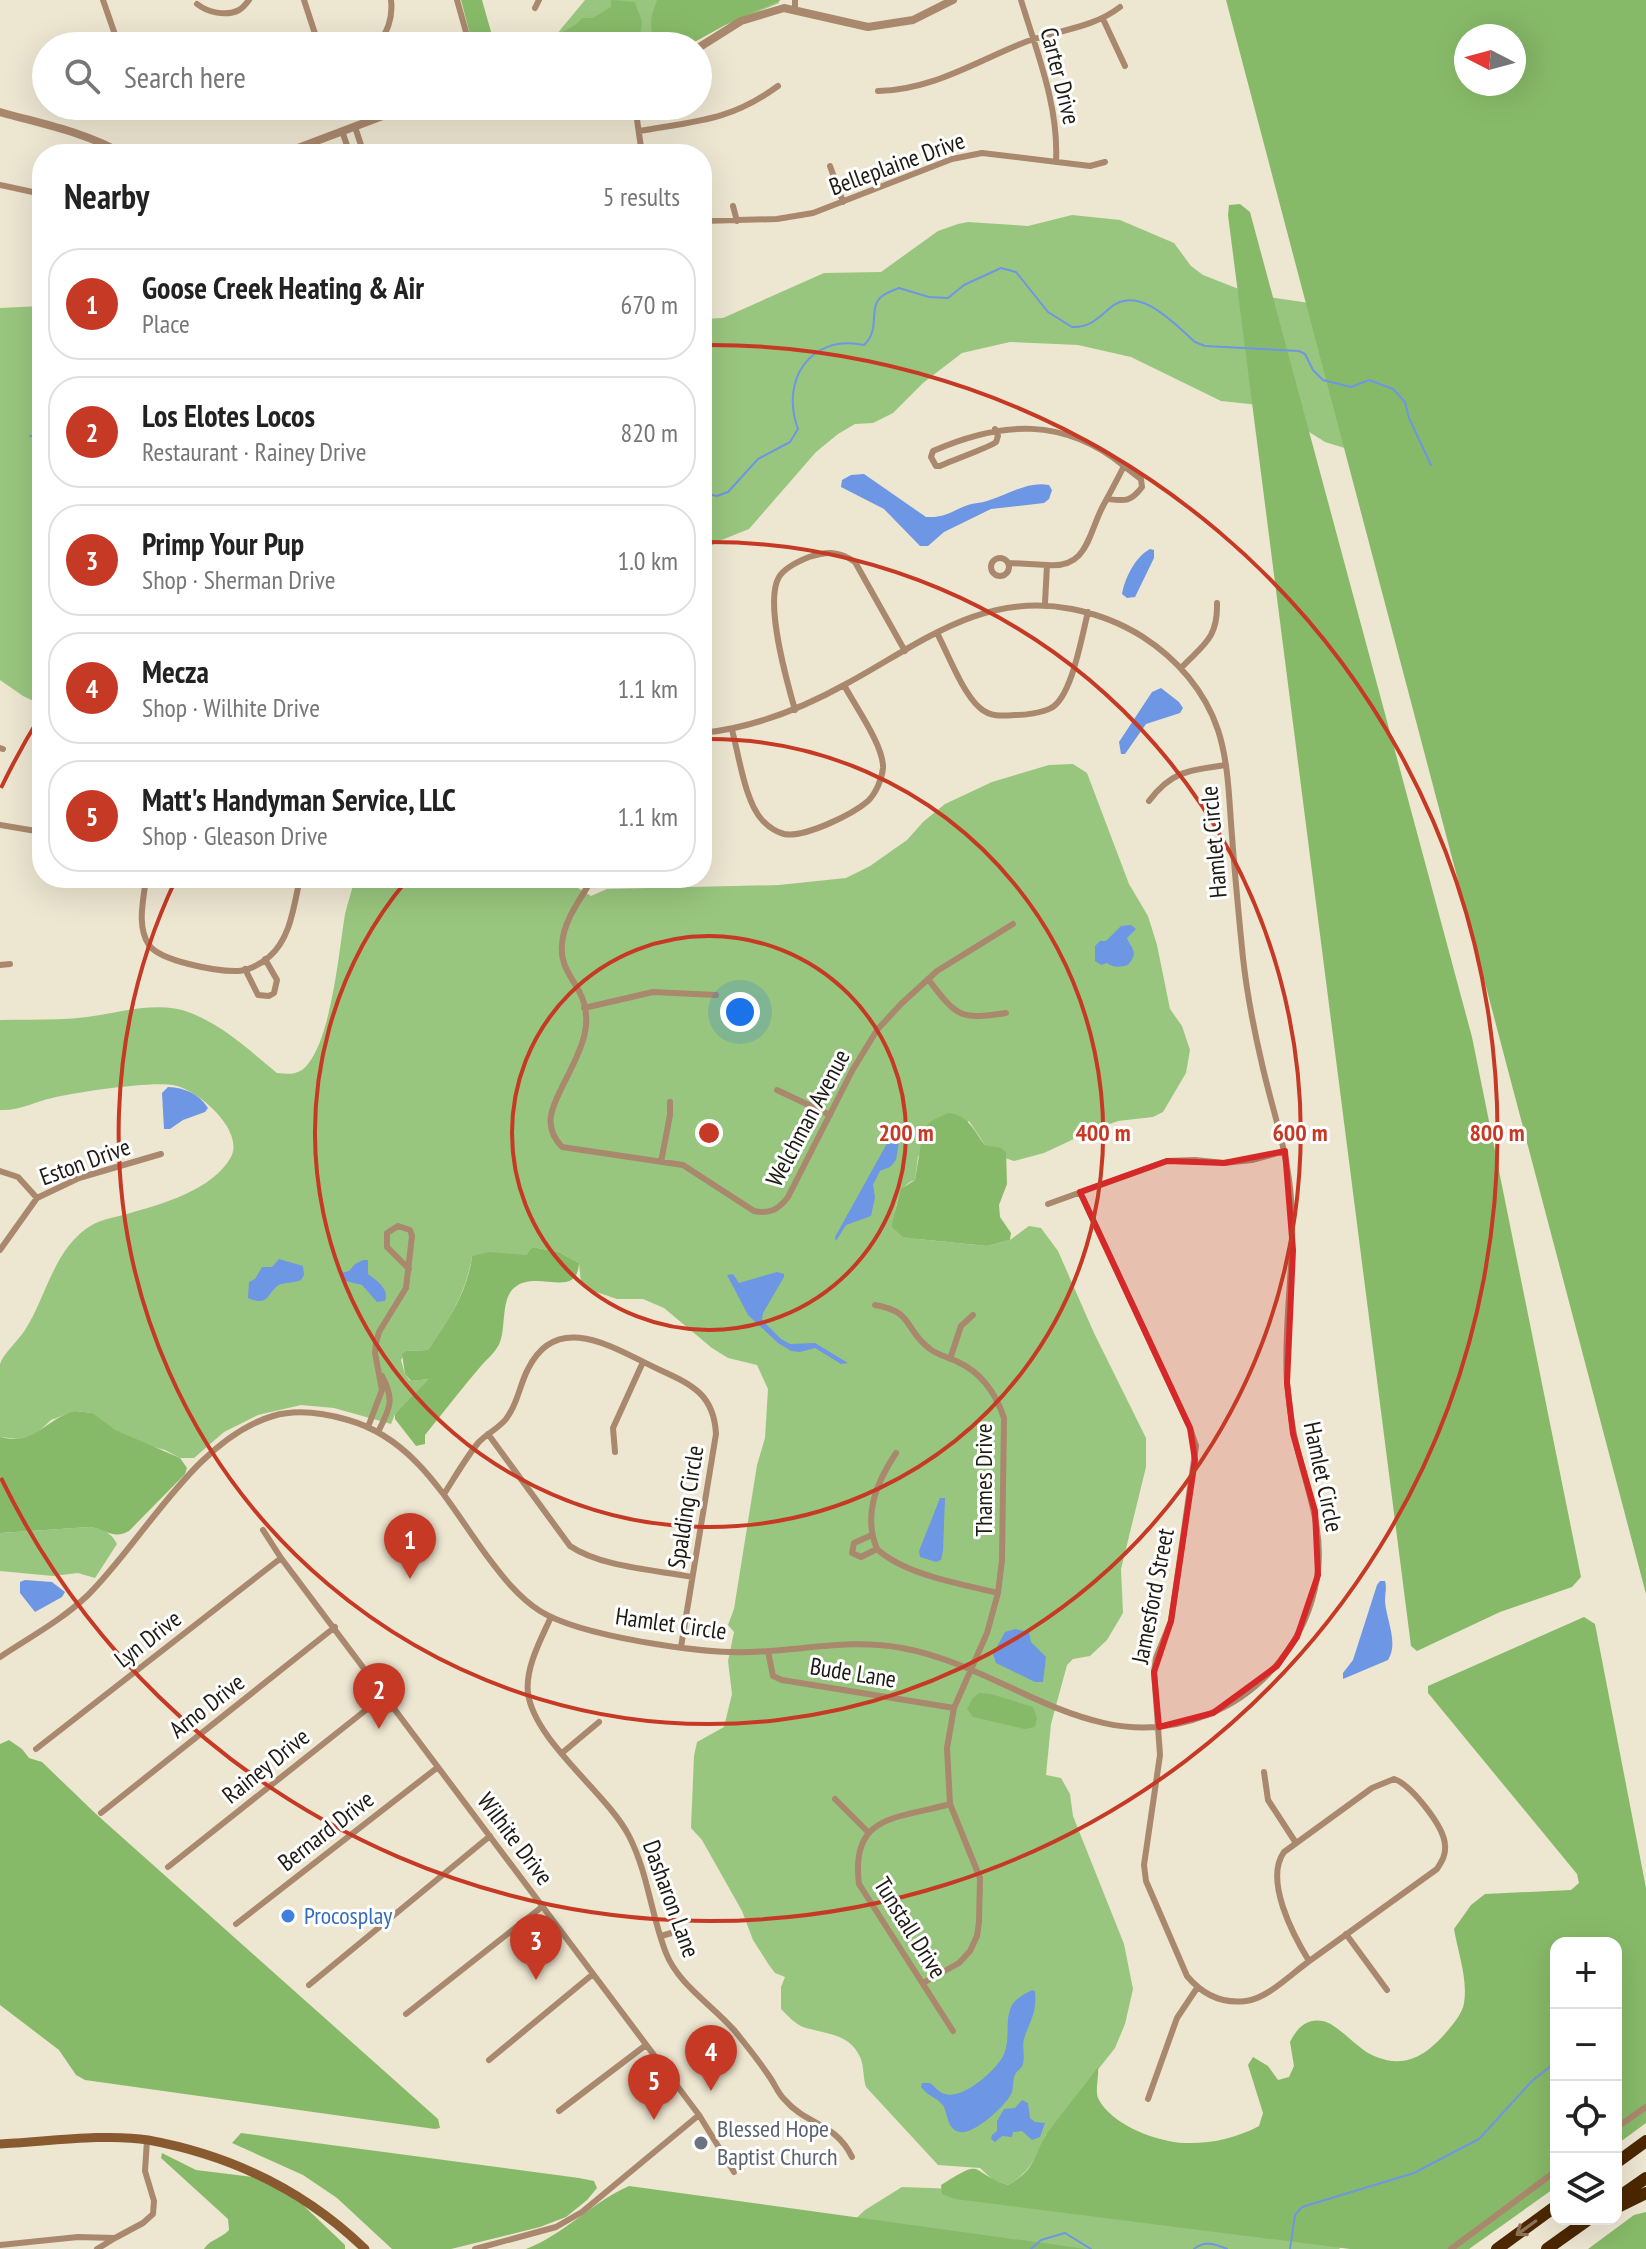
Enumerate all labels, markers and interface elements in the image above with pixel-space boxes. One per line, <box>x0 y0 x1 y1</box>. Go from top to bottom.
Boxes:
street label: Carter Drive <box>1033 24 1088 128</box>
north arrow <box>1454 24 1526 96</box>
search box <box>32 32 712 120</box>
icon: search <box>60 54 104 98</box>
text: Search here <box>124 57 246 96</box>
street label: Belleplaine Drive <box>825 125 969 202</box>
text: Nearby <box>64 174 149 218</box>
text: 5 results <box>603 180 680 213</box>
text: Goose Creek Heating & Air <box>142 268 424 307</box>
text: 1 <box>86 288 98 321</box>
text: 670 m <box>620 288 678 321</box>
text: Place <box>142 307 190 340</box>
text: Los Elotes Locos <box>142 396 315 435</box>
text: 2 <box>86 416 98 449</box>
text: 820 m <box>620 416 678 449</box>
text: Restaurant · Rainey Drive <box>142 435 366 468</box>
text: Primp Your Pup <box>142 524 304 563</box>
text: 3 <box>86 544 98 577</box>
text: 1.0 km <box>617 544 678 577</box>
text: Shop · Sherman Drive <box>142 563 336 596</box>
text: Mecza <box>142 652 209 691</box>
text: 4 <box>86 672 98 705</box>
text: 1.1 km <box>617 672 678 705</box>
text: Shop · Wilhite Drive <box>142 691 320 724</box>
text: Matt's Handyman Service, LLC <box>142 780 456 819</box>
street label: Hamlet Circle <box>1193 785 1234 899</box>
text: 5 <box>86 800 98 833</box>
text: 1.1 km <box>617 800 678 833</box>
text: Shop · Gleason Drive <box>142 819 328 852</box>
your location <box>720 992 760 1032</box>
street label: Welchman Avenue <box>758 1044 857 1192</box>
text: 200 m <box>878 1117 934 1148</box>
text: 400 m <box>1075 1117 1131 1148</box>
text: 600 m <box>1272 1117 1328 1148</box>
text: 800 m <box>1469 1117 1525 1148</box>
centre of rings <box>695 1119 723 1147</box>
street label: Eston Drive <box>35 1131 134 1192</box>
street label: Hamlet Circle <box>1297 1419 1350 1535</box>
street label: Thames Drive <box>968 1423 999 1537</box>
street label: Spalding Circle <box>660 1443 711 1571</box>
pin: 1 <box>384 1513 436 1579</box>
street label: Jamesford Street <box>1124 1525 1181 1667</box>
street label: Hamlet Circle <box>613 1600 729 1647</box>
street label: Lyn Drive <box>108 1603 187 1674</box>
street label: Bude Lane <box>808 1650 898 1695</box>
pin: 2 <box>353 1663 405 1729</box>
street label: Arno Drive <box>163 1666 251 1745</box>
street label: Rainey Drive <box>216 1721 316 1810</box>
street label: Bernard Drive <box>271 1783 380 1878</box>
street label: Wilhite Drive <box>471 1786 560 1891</box>
street label: Dasharon Lane <box>636 1836 707 1962</box>
street label: Tunstall Drive <box>867 1871 954 1984</box>
place label: Procosplay <box>304 1900 392 1931</box>
marker: Procosplay <box>279 1907 297 1925</box>
pin: 3 <box>510 1914 562 1980</box>
map controls <box>1550 1937 1622 2225</box>
button: + <box>1550 1937 1622 2009</box>
button: − <box>1550 2009 1622 2081</box>
pin: 4 <box>685 2025 737 2091</box>
pin: 5 <box>628 2054 680 2120</box>
button: locate <box>1550 2081 1622 2153</box>
place label: Blessed Hope Baptist Church <box>717 2113 838 2172</box>
marker: Blessed Hope Baptist Church <box>692 2134 710 2152</box>
button: layers <box>1550 2153 1622 2225</box>
one-way arrow <box>1516 2220 1538 2236</box>

